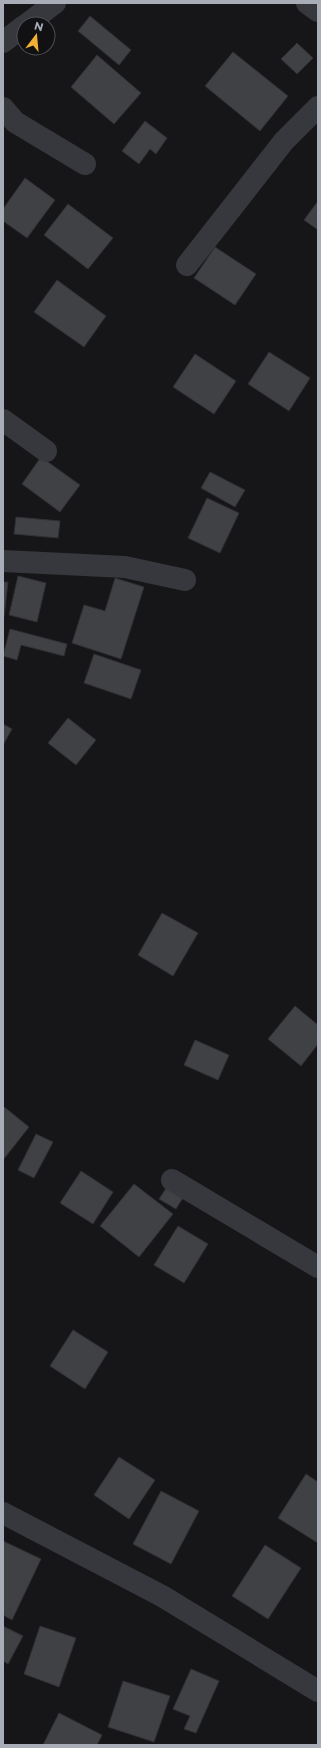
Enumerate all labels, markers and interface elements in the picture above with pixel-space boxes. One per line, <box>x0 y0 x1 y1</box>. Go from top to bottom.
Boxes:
north arrow <box>16 16 56 56</box>
text: N <box>33 18 45 34</box>

